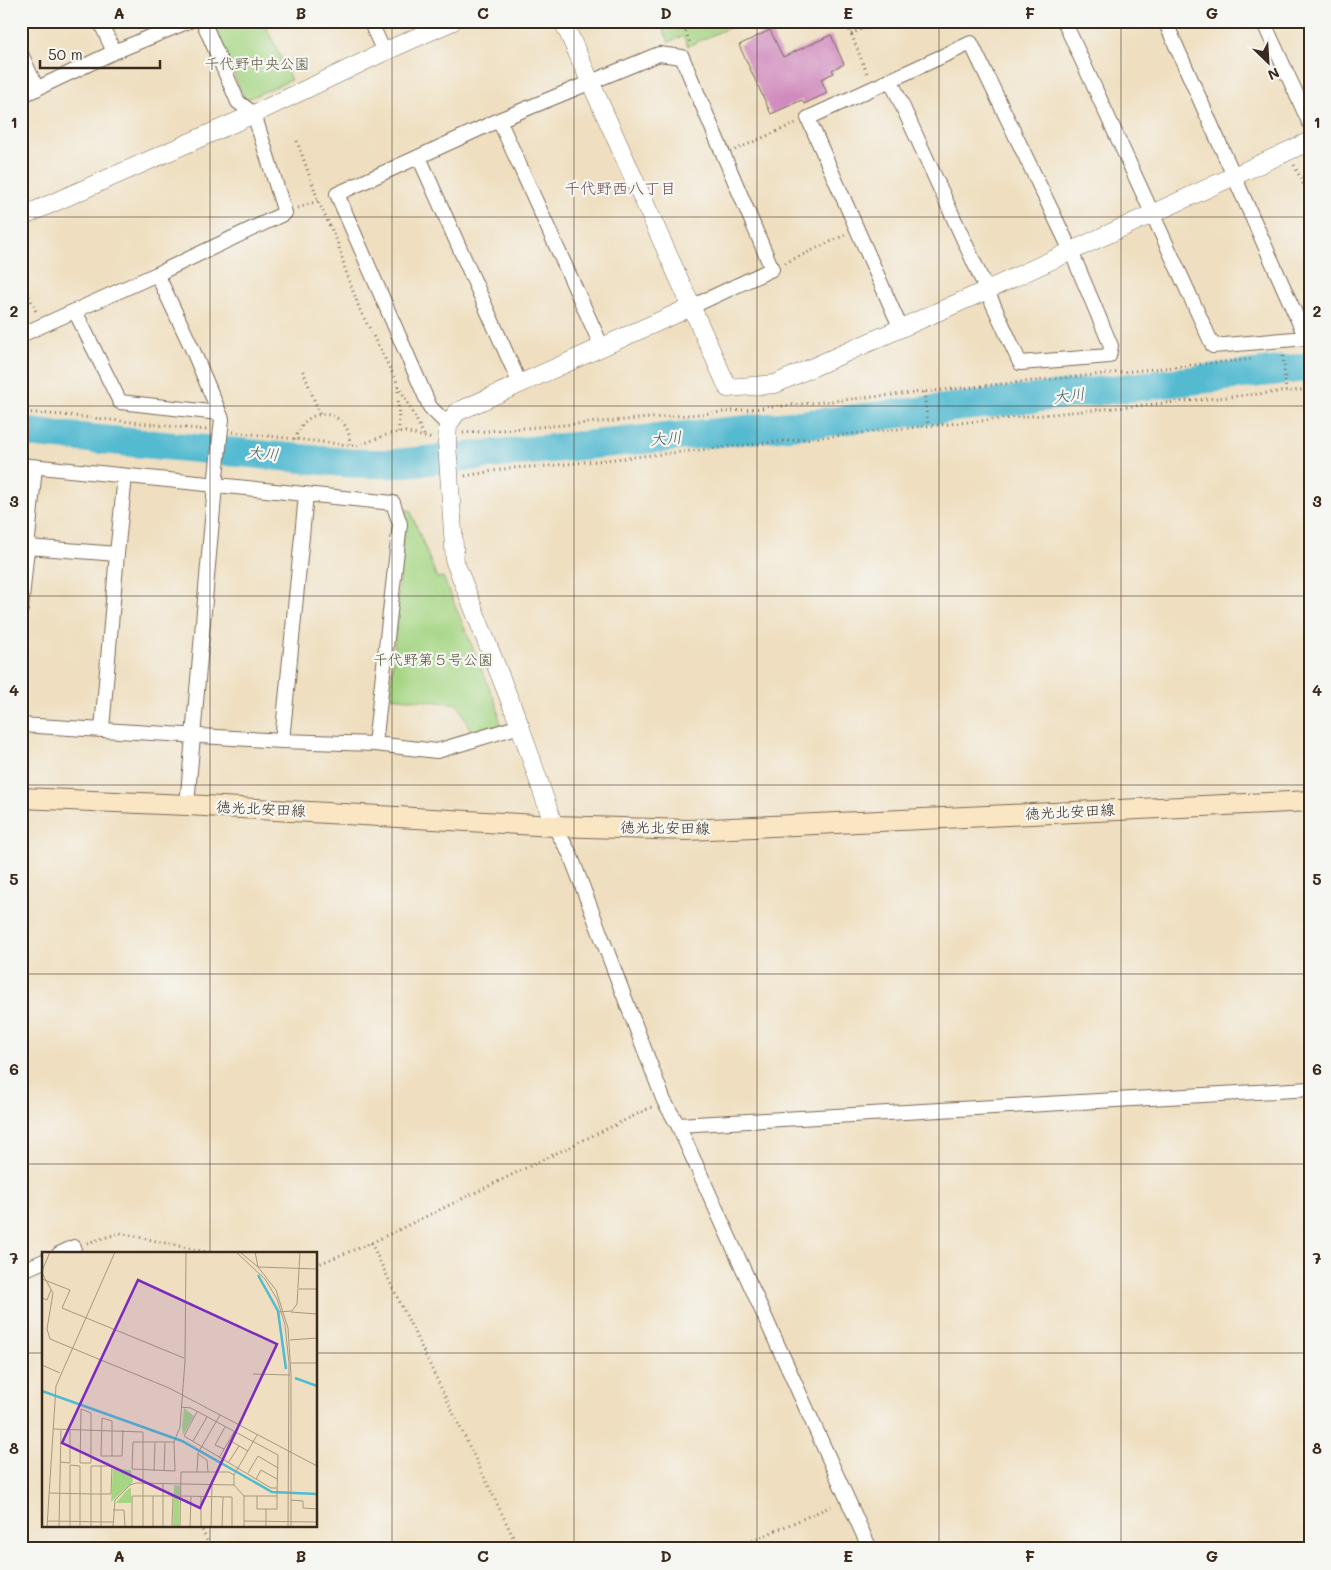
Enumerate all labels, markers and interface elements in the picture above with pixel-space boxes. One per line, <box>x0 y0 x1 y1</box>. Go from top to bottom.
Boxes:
text: A <box>113 2 125 23</box>
text: B <box>296 2 306 23</box>
text: C <box>477 2 489 23</box>
text: D <box>660 2 672 23</box>
text: E <box>843 2 853 23</box>
text: F <box>1025 2 1035 23</box>
text: G <box>1206 2 1218 23</box>
scale bar <box>40 38 160 70</box>
north arrow <box>1244 38 1294 88</box>
text: 50 m <box>48 44 83 64</box>
park label: 千代野中央公園 <box>204 53 310 73</box>
text: N <box>1265 63 1283 85</box>
text: 1 <box>10 111 18 132</box>
text: 1 <box>1313 111 1321 132</box>
district label: 千代野西八丁目 <box>564 177 676 198</box>
text: 2 <box>10 300 19 321</box>
text: 2 <box>1313 300 1322 321</box>
water label: 大川 <box>1052 382 1086 407</box>
water label: 大川 <box>649 426 683 449</box>
water label: 大川 <box>246 441 280 464</box>
text: 3 <box>9 490 19 511</box>
text: 3 <box>1312 490 1322 511</box>
park label: 千代野第５号公園 <box>373 649 493 669</box>
text: 4 <box>9 679 19 700</box>
text: 4 <box>1312 679 1322 700</box>
street label: 徳光北安田線 <box>216 796 307 820</box>
street label: 徳光北安田線 <box>1024 799 1115 823</box>
street label: 徳光北安田線 <box>620 816 710 838</box>
text: 5 <box>9 868 19 889</box>
text: 5 <box>1312 868 1322 889</box>
text: 6 <box>9 1058 19 1079</box>
text: 6 <box>1312 1058 1322 1079</box>
text: 7 <box>10 1247 19 1268</box>
text: 7 <box>1313 1247 1322 1268</box>
inset map <box>42 1252 318 1528</box>
text: 8 <box>9 1437 19 1458</box>
text: 8 <box>1312 1437 1322 1458</box>
text: A <box>113 1545 125 1566</box>
text: B <box>296 1545 306 1566</box>
text: C <box>477 1545 489 1566</box>
text: D <box>660 1545 672 1566</box>
text: E <box>843 1545 853 1566</box>
text: F <box>1025 1545 1035 1566</box>
text: G <box>1206 1545 1218 1566</box>

